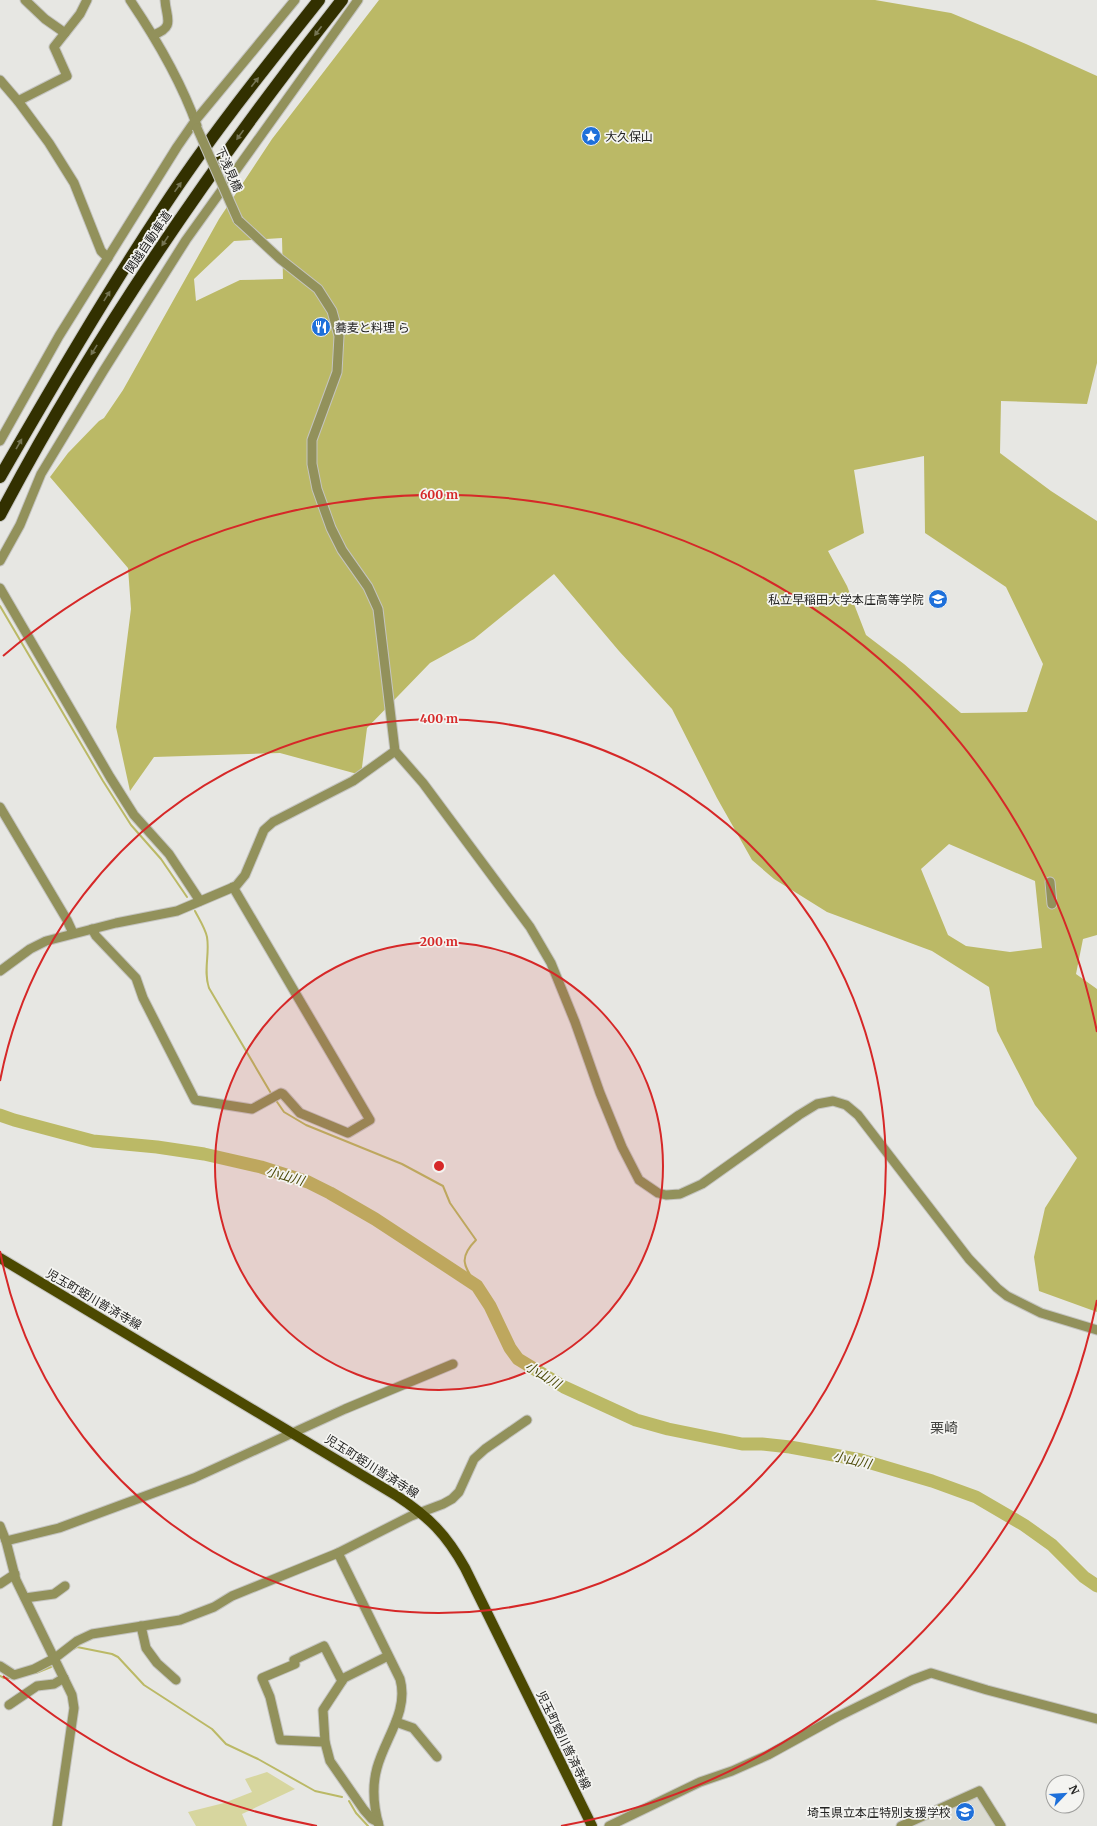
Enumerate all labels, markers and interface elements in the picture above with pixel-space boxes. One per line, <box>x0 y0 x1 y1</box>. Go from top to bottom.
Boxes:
one-way arrow <box>314 26 322 36</box>
one-way arrow <box>250 76 259 87</box>
place icon: 大久保山 <box>580 125 602 147</box>
place label: 大久保山 <box>605 129 653 144</box>
one-way arrow <box>236 130 244 140</box>
street label: 下浅見橋 <box>212 144 246 194</box>
one-way arrow <box>174 181 182 192</box>
street label: 関越自動車道 <box>122 208 174 276</box>
one-way arrow <box>161 236 169 246</box>
one-way arrow <box>104 290 111 302</box>
restaurant icon: 蕎麦と料理 ら <box>310 316 332 338</box>
place label: 蕎麦と料理 ら <box>335 320 410 335</box>
one-way arrow <box>90 345 98 355</box>
one-way arrow <box>16 438 23 450</box>
text: 600 m <box>420 487 458 502</box>
school or university icon: 私立早稲田大学本庄高等学院 <box>927 588 949 610</box>
place label: 私立早稲田大学本庄高等学院 <box>768 592 924 607</box>
text: 400 m <box>420 711 458 726</box>
text: 200 m <box>420 934 458 949</box>
centre of rings <box>432 1159 446 1173</box>
water label: 小山川 <box>264 1162 308 1190</box>
street label: 児玉町蛭川普済寺線 <box>43 1266 145 1332</box>
water label: 小山川 <box>522 1358 566 1393</box>
district label: 栗崎 <box>930 1419 958 1437</box>
street label: 児玉町蛭川普済寺線 <box>322 1431 422 1501</box>
water label: 小山川 <box>831 1447 875 1473</box>
street label: 児玉町蛭川普済寺線 <box>534 1688 594 1792</box>
north arrow <box>1045 1774 1085 1814</box>
text: N <box>1066 1783 1082 1797</box>
school or university icon: 埼玉県立本庄特別支援学校 <box>954 1801 976 1823</box>
place label: 埼玉県立本庄特別支援学校 <box>807 1805 951 1820</box>

